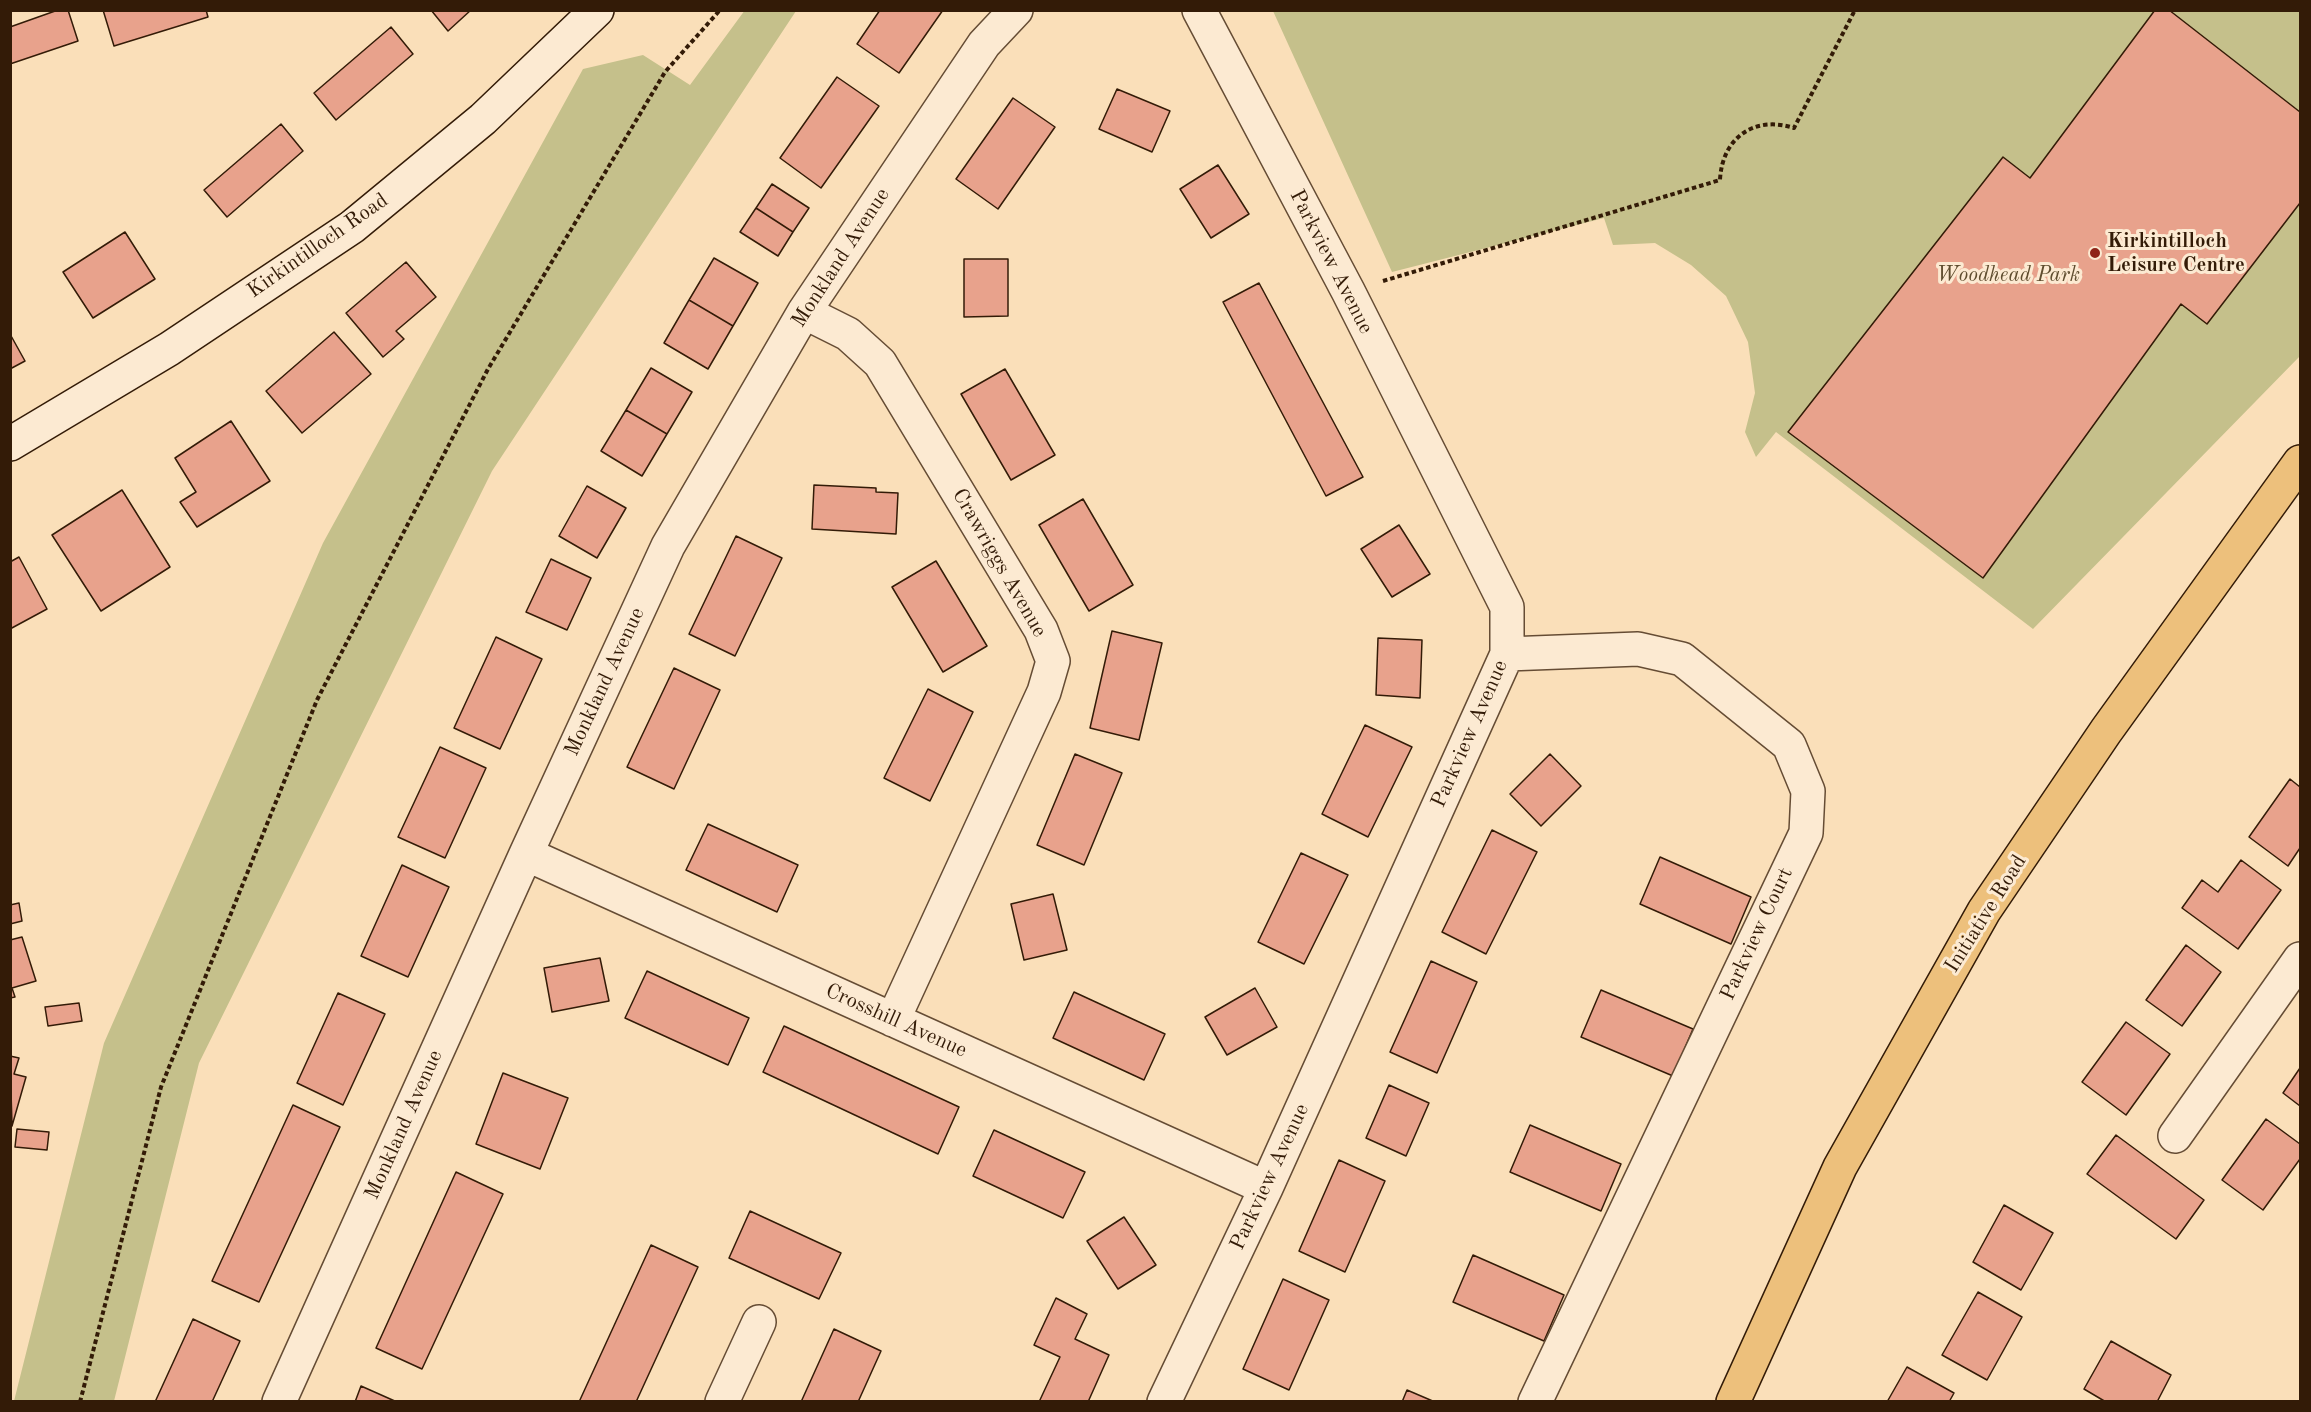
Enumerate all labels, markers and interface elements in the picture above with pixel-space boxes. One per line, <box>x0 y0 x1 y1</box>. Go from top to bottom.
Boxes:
street label: Monkland Avenue <box>787 184 895 332</box>
street label: Parkview Avenue <box>1284 186 1378 338</box>
street label: Kirkintilloch Road <box>243 188 393 304</box>
place label: Kirkintilloch Leisure Centre <box>2107 228 2245 278</box>
marker: Kirkintilloch Leisure Centre <box>2088 246 2102 260</box>
park label: Woodhead Park <box>1936 262 2080 288</box>
street label: Crawriggs Avenue <box>946 484 1052 642</box>
street label: Monkland Avenue <box>560 604 650 760</box>
street label: Parkview Avenue <box>1426 656 1514 812</box>
street label: Initiative Road <box>1940 850 2032 978</box>
street label: Parkview Court <box>1715 864 1799 1004</box>
street label: Crosshill Avenue <box>821 979 971 1063</box>
street label: Monkland Avenue <box>360 1046 448 1204</box>
street label: Parkview Avenue <box>1225 1100 1315 1254</box>

